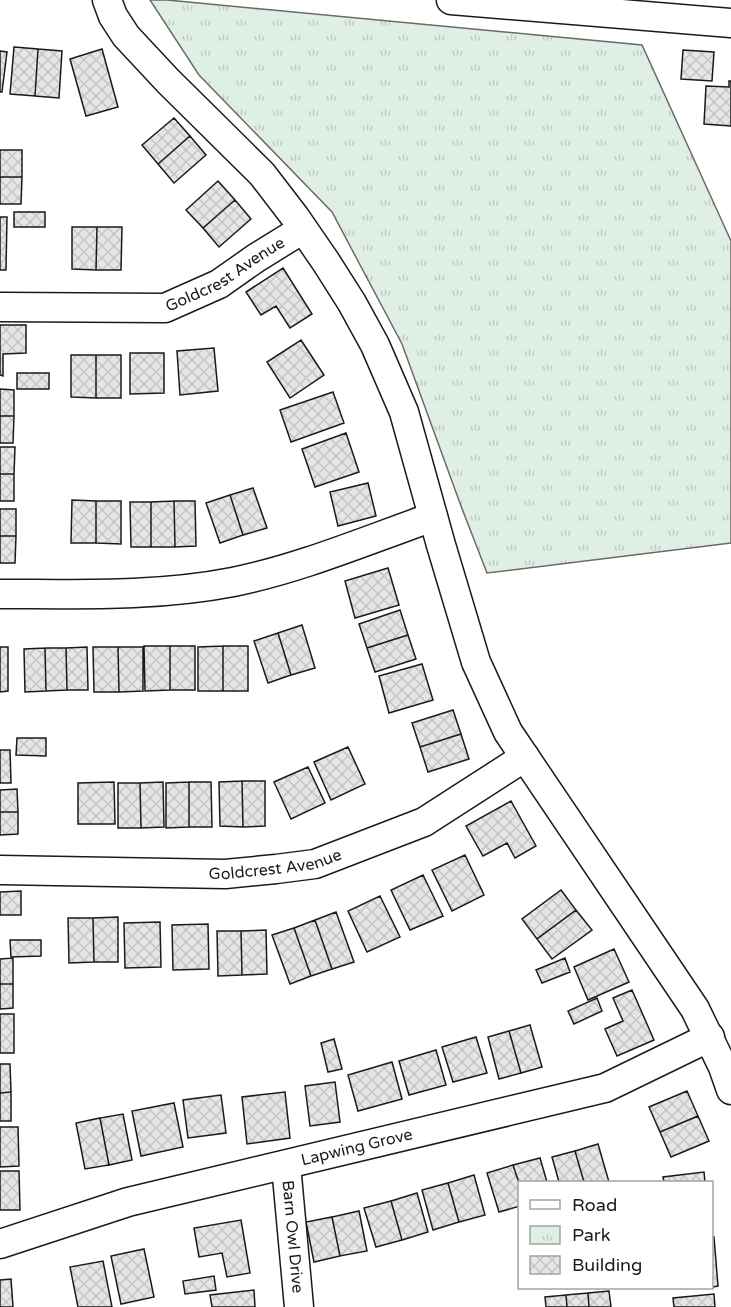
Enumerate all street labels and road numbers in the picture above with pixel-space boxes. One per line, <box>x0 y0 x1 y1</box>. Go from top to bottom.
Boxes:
street label: Goldcrest Avenue <box>162 233 288 316</box>
street label: Goldcrest Avenue <box>208 845 344 884</box>
street label: Lapwing Grove <box>299 1124 415 1170</box>
street label: Barn Owl Drive <box>277 1179 308 1294</box>

